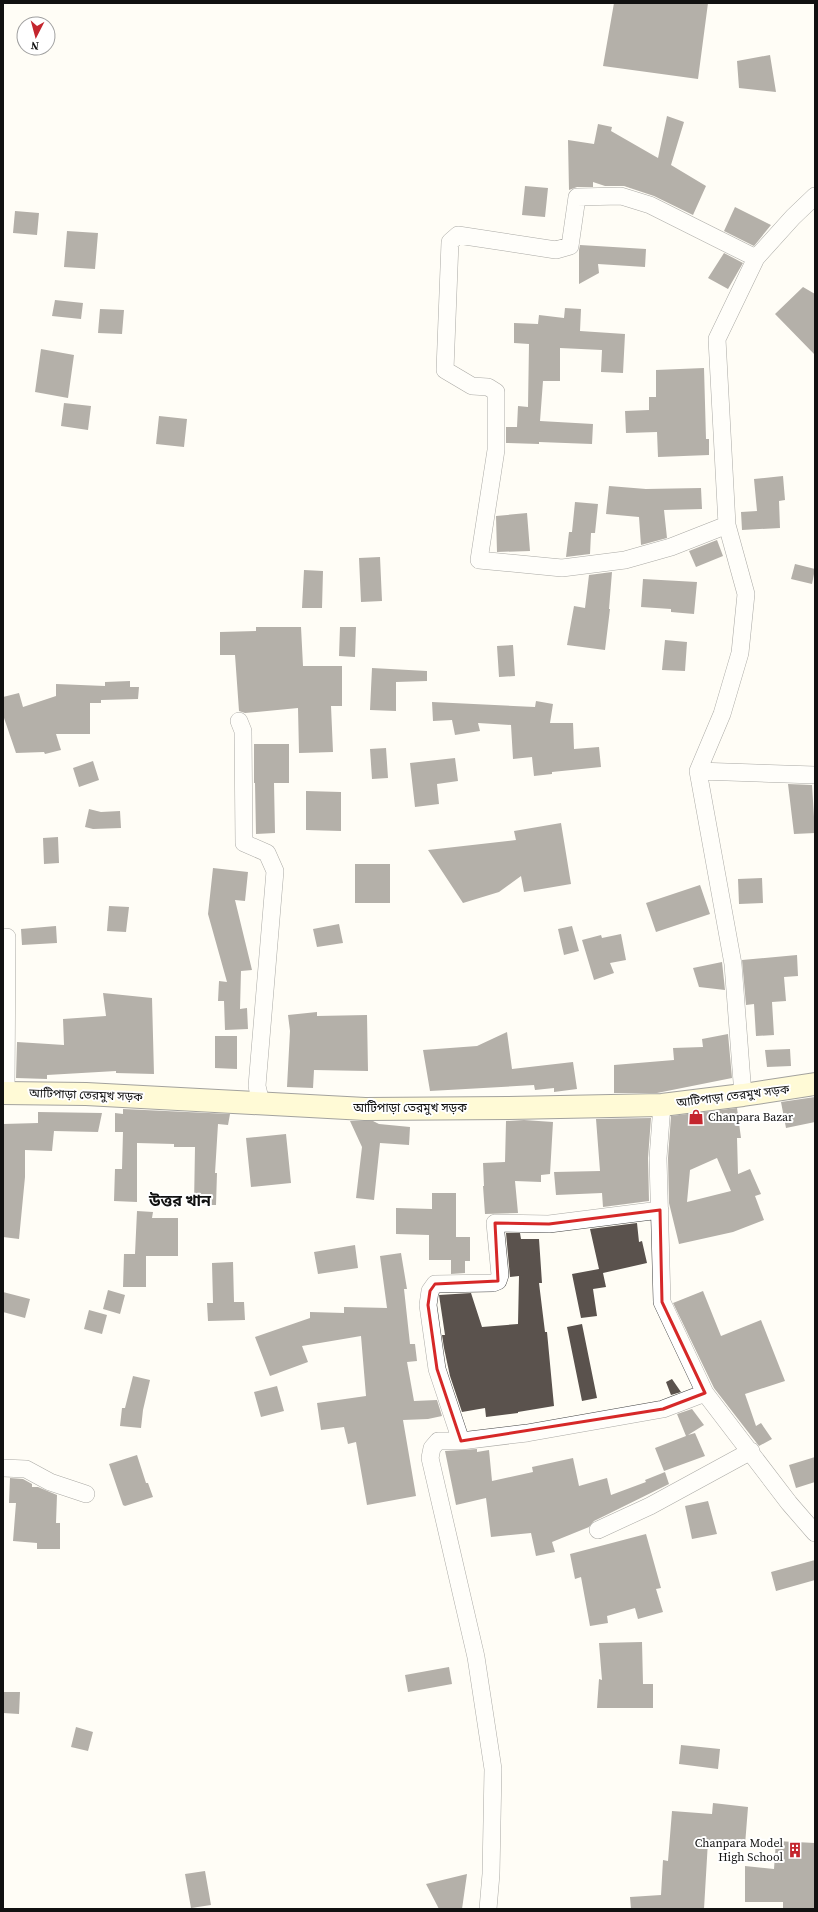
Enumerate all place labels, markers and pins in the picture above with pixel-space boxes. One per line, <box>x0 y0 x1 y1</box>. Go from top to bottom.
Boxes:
shop icon: Chanpara Bazar <box>687 1108 705 1126</box>
place label: Chanpara Bazar <box>708 1109 793 1125</box>
place label: Chanpara Model High School <box>695 1835 783 1865</box>
building icon: Chanpara Model High School <box>786 1841 804 1859</box>

